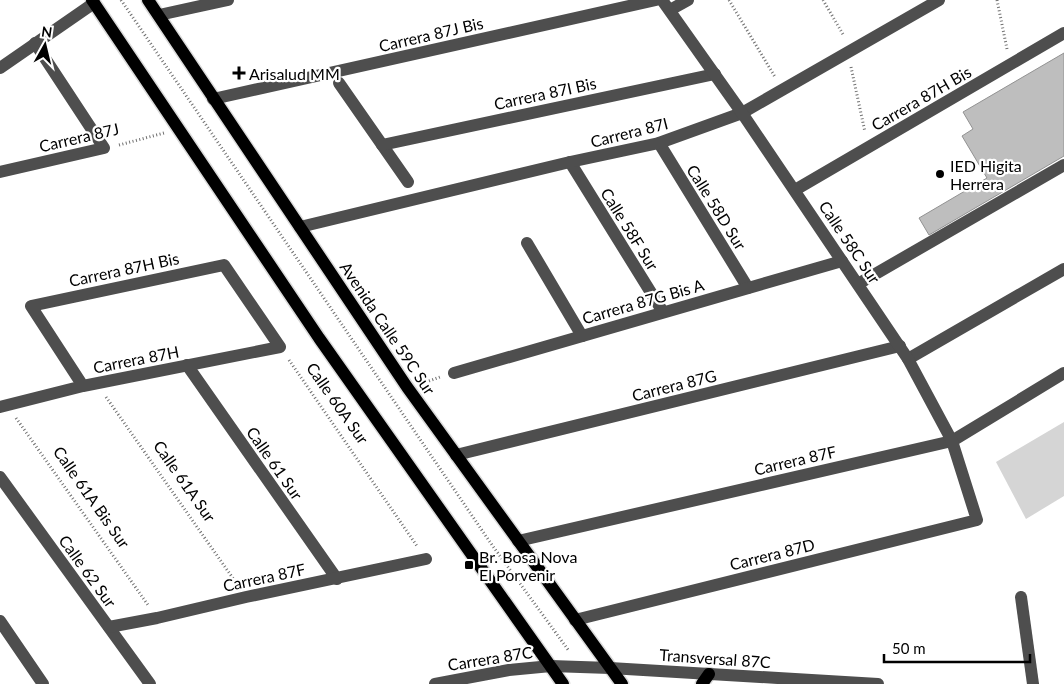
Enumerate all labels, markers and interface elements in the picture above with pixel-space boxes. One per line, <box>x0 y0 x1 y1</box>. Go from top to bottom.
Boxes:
street label: Carrera 87J Bis <box>377 13 485 55</box>
north arrow <box>20 20 70 70</box>
text: N <box>40 22 53 41</box>
street label: Carrera 87H Bis <box>868 62 974 134</box>
place label: Arisalud MM <box>249 64 340 83</box>
marker: Arisalud MM <box>233 67 245 79</box>
street label: Carrera 87I Bis <box>492 73 598 113</box>
street label: Carrera 87I <box>588 113 670 151</box>
street label: Carrera 87J <box>37 119 121 155</box>
place label: IED Higita Herrera <box>950 156 1022 193</box>
street label: Calle 58D Sur <box>683 161 751 253</box>
marker: IED Higita Herrera <box>934 168 946 180</box>
street label: Calle 58F Sur <box>597 184 663 274</box>
street label: Calle 58C Sur <box>815 197 885 287</box>
street label: Carrera 87H Bis <box>67 248 181 290</box>
street label: Avenida Calle 59C Sur <box>337 258 440 398</box>
street label: Carrera 87G Bis A <box>580 274 706 327</box>
street label: Carrera 87H <box>92 341 180 377</box>
street label: Calle 60A Sur <box>303 359 373 447</box>
street label: Carrera 87G <box>630 365 718 405</box>
street label: Calle 61 Sur <box>243 423 307 503</box>
street label: Calle 61A Sur <box>150 437 220 525</box>
street label: Carrera 87F <box>752 441 838 479</box>
street label: Calle 61A Bis Sur <box>50 442 134 552</box>
street label: Calle 62 Sur <box>55 531 121 611</box>
street label: Carrera 87D <box>728 534 816 574</box>
place label: Br. Bosa Nova El Porvenir <box>479 547 577 584</box>
street label: Carrera 87F <box>221 559 307 595</box>
marker: Br. Bosa Nova El Porvenir <box>463 559 475 571</box>
scale bar <box>884 632 1030 664</box>
text: 50 m <box>892 639 926 657</box>
street label: Carrera 87C <box>446 642 534 674</box>
street label: Transversal 87C <box>659 645 772 671</box>

